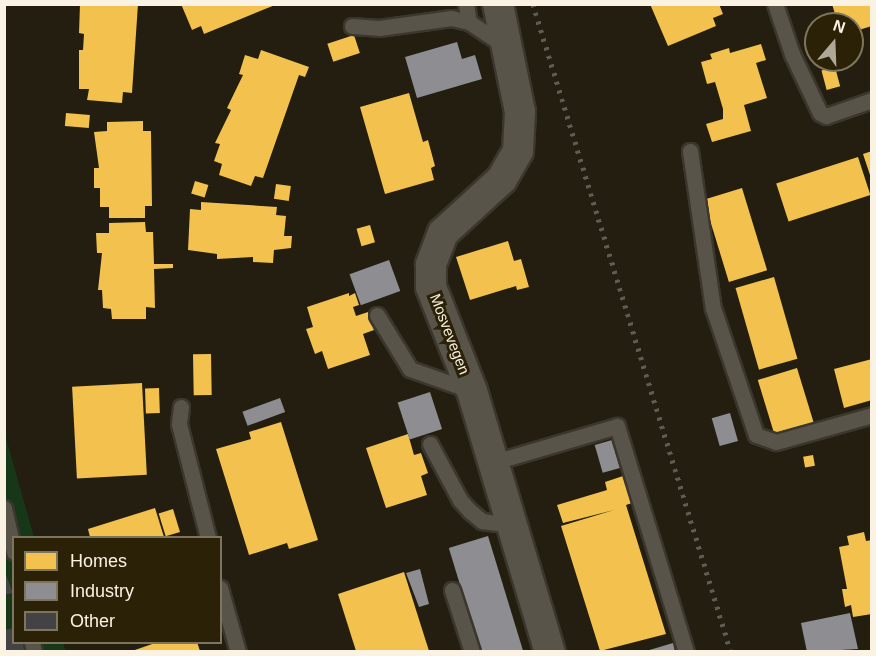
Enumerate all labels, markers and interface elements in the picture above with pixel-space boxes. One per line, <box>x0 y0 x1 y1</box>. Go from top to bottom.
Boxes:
north arrow <box>804 12 864 72</box>
text: N <box>831 16 848 36</box>
street label: Mosvevegen <box>426 291 474 377</box>
legend <box>12 536 222 644</box>
text: Homes <box>70 551 127 571</box>
text: Industry <box>70 581 134 601</box>
text: Other <box>70 611 115 631</box>

